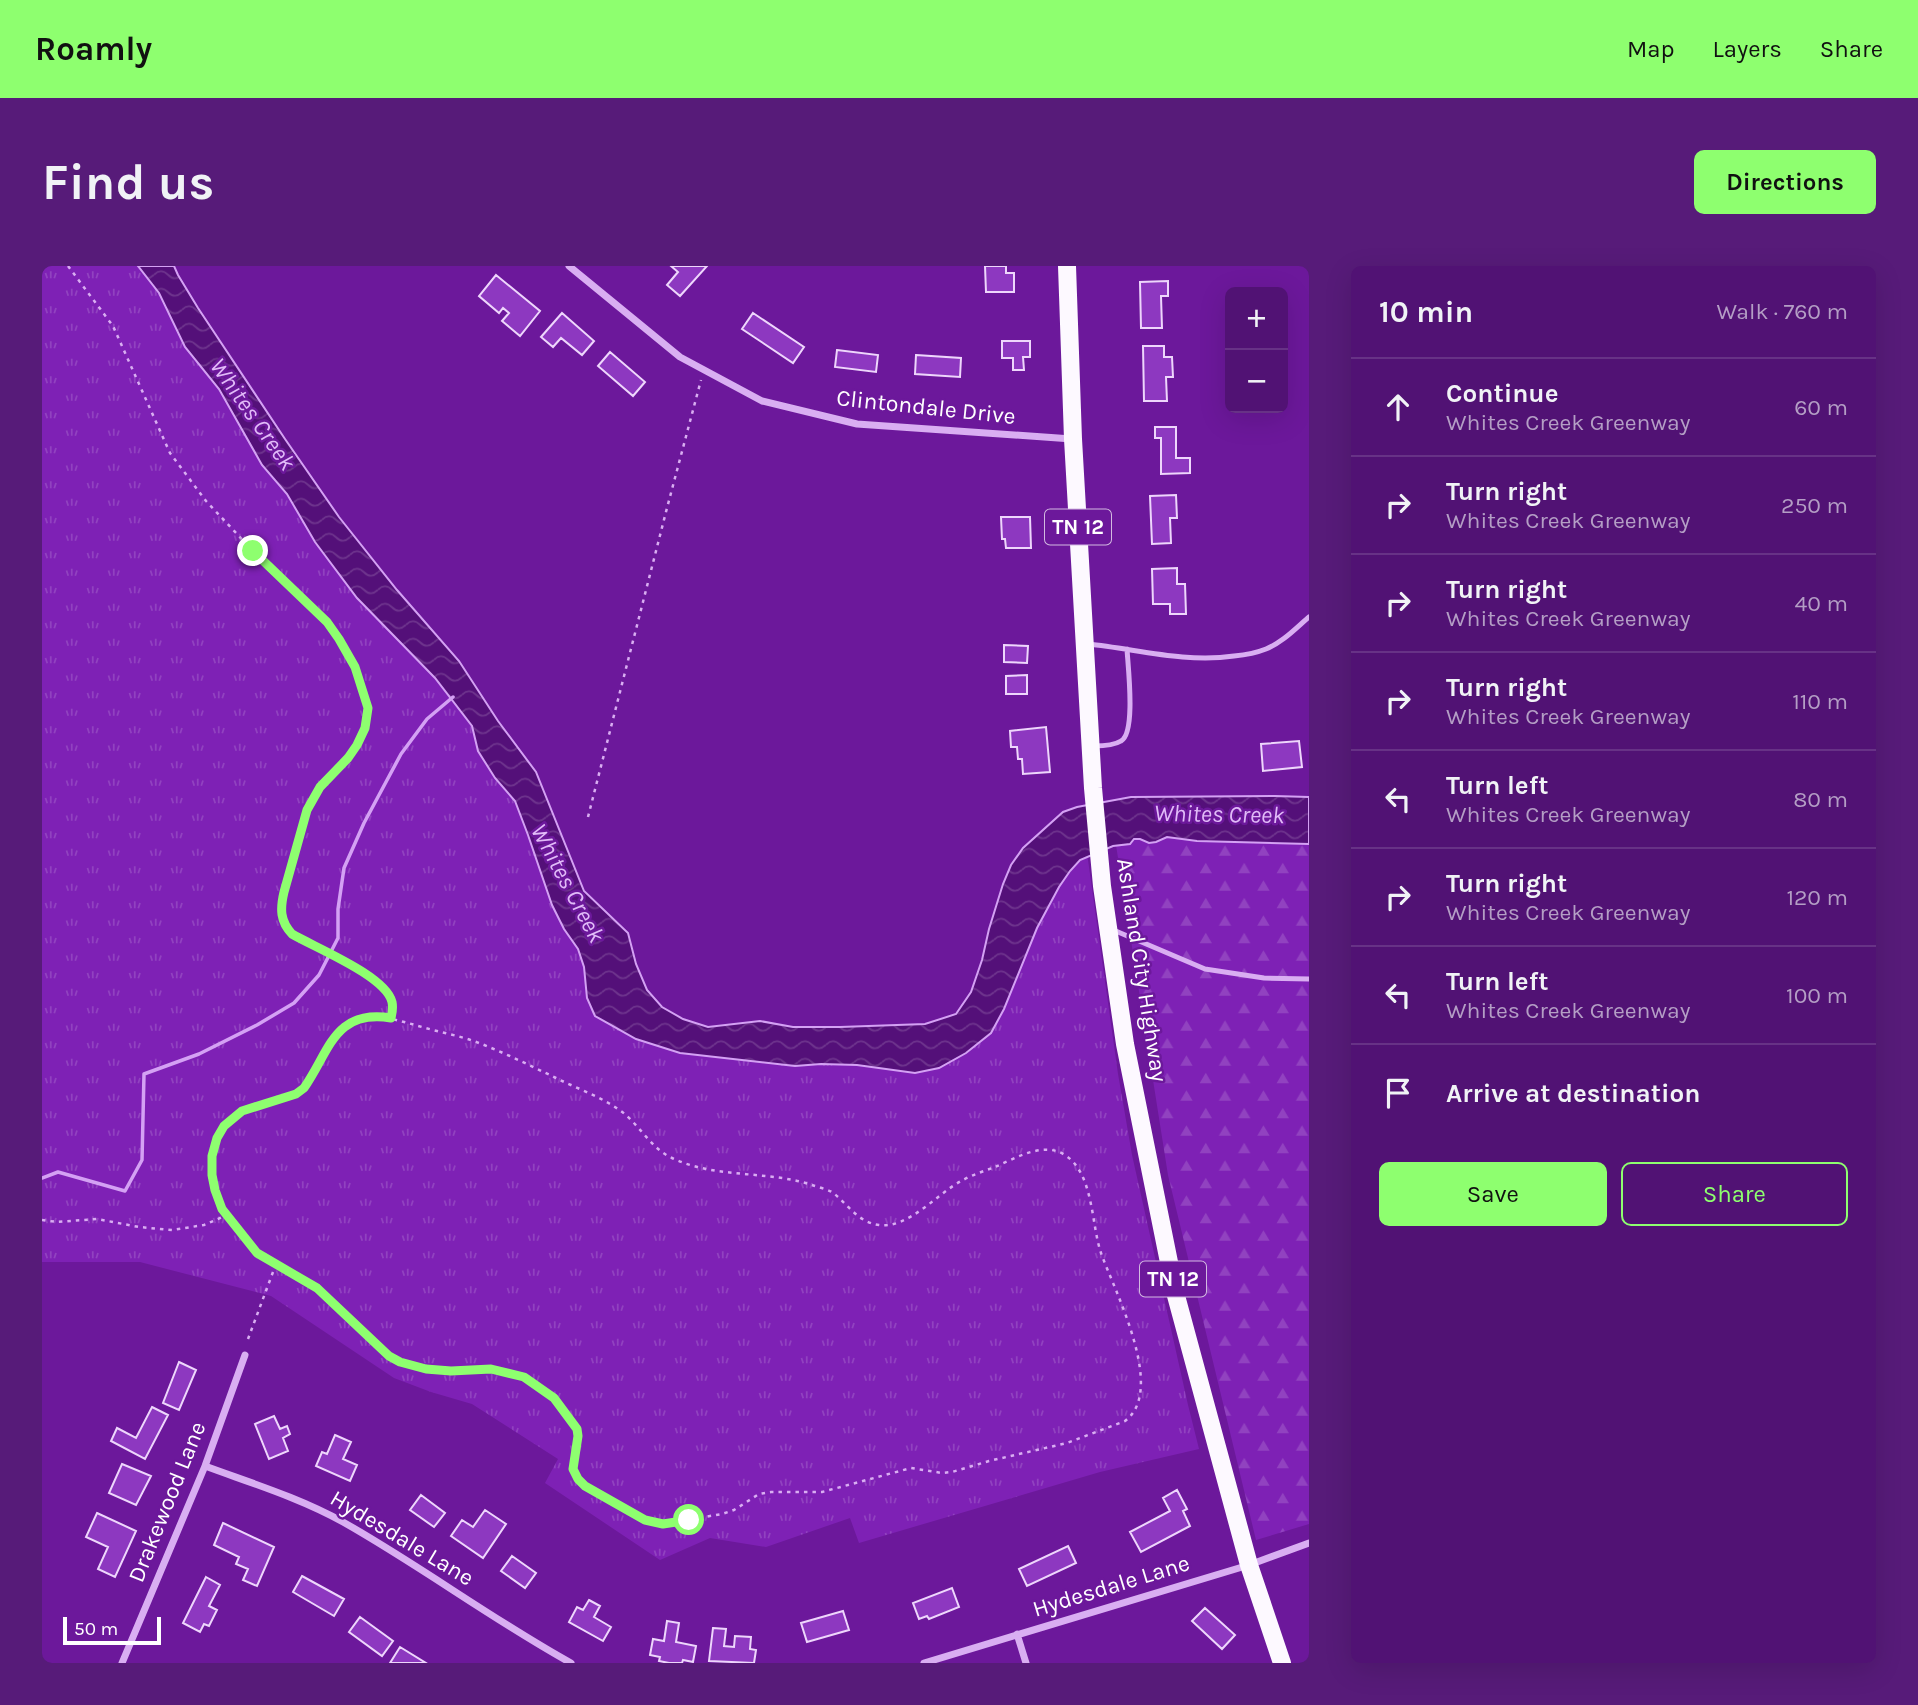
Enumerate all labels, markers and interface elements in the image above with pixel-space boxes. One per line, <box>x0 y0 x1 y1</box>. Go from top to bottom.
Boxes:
text: Roamly <box>35 30 152 68</box>
text: Map <box>1627 35 1675 63</box>
text: Layers <box>1713 35 1782 63</box>
text: Share <box>1820 35 1883 63</box>
button: Directions <box>1694 150 1876 214</box>
text: Find us <box>42 154 214 211</box>
map controls <box>1225 287 1288 413</box>
button: + <box>1225 287 1288 350</box>
text: 10 min <box>1379 294 1473 330</box>
text: Walk · 760 m <box>1716 298 1848 325</box>
button: − <box>1225 350 1288 413</box>
water label: Whites Creek <box>204 353 302 476</box>
text: Continue <box>1446 378 1558 409</box>
street label: Clintondale Drive <box>835 384 1017 430</box>
icon: ahead <box>1379 388 1417 426</box>
text: 60 m <box>1794 394 1848 421</box>
text: Whites Creek Greenway <box>1446 409 1690 436</box>
text: Turn right <box>1446 476 1567 507</box>
icon: right <box>1379 486 1417 524</box>
text: 250 m <box>1781 492 1848 519</box>
text: Whites Creek Greenway <box>1446 507 1690 534</box>
road number: TN 12 <box>1045 510 1111 544</box>
route end <box>237 535 268 566</box>
text: Turn right <box>1446 574 1567 605</box>
icon: right <box>1379 584 1417 622</box>
text: 40 m <box>1795 590 1848 617</box>
text: Whites Creek Greenway <box>1446 605 1690 632</box>
text: Turn right <box>1446 672 1567 703</box>
icon: right <box>1379 682 1417 720</box>
text: 110 m <box>1792 688 1848 715</box>
text: Whites Creek Greenway <box>1446 703 1690 730</box>
text: Turn left <box>1446 770 1548 801</box>
icon: left <box>1379 780 1417 818</box>
text: 80 m <box>1793 786 1848 813</box>
water label: Whites Creek <box>1154 799 1285 829</box>
text: Whites Creek Greenway <box>1446 801 1690 828</box>
water label: Whites Creek <box>525 819 611 948</box>
street label: Ashland City Highway <box>1111 856 1173 1084</box>
text: Turn right <box>1446 868 1567 899</box>
icon: right <box>1379 878 1417 916</box>
text: 120 m <box>1786 884 1848 911</box>
text: Whites Creek Greenway <box>1446 899 1690 926</box>
text: Turn left <box>1446 966 1548 997</box>
icon: left <box>1379 976 1417 1014</box>
text: 100 m <box>1786 982 1848 1009</box>
text: Whites Creek Greenway <box>1446 997 1690 1024</box>
icon: arrive <box>1379 1074 1417 1112</box>
text: Arrive at destination <box>1446 1078 1700 1109</box>
button: Save <box>1379 1162 1607 1226</box>
button: Share <box>1621 1162 1848 1226</box>
road number: TN 12 <box>1140 1262 1206 1296</box>
street label: Drakewood Lane <box>122 1418 212 1586</box>
street label: Hydesdale Lane <box>325 1485 479 1591</box>
route start <box>673 1504 704 1535</box>
street label: Hydesdale Lane <box>1029 1549 1193 1623</box>
scale bar <box>63 1614 161 1646</box>
text: 50 m <box>74 1618 118 1640</box>

